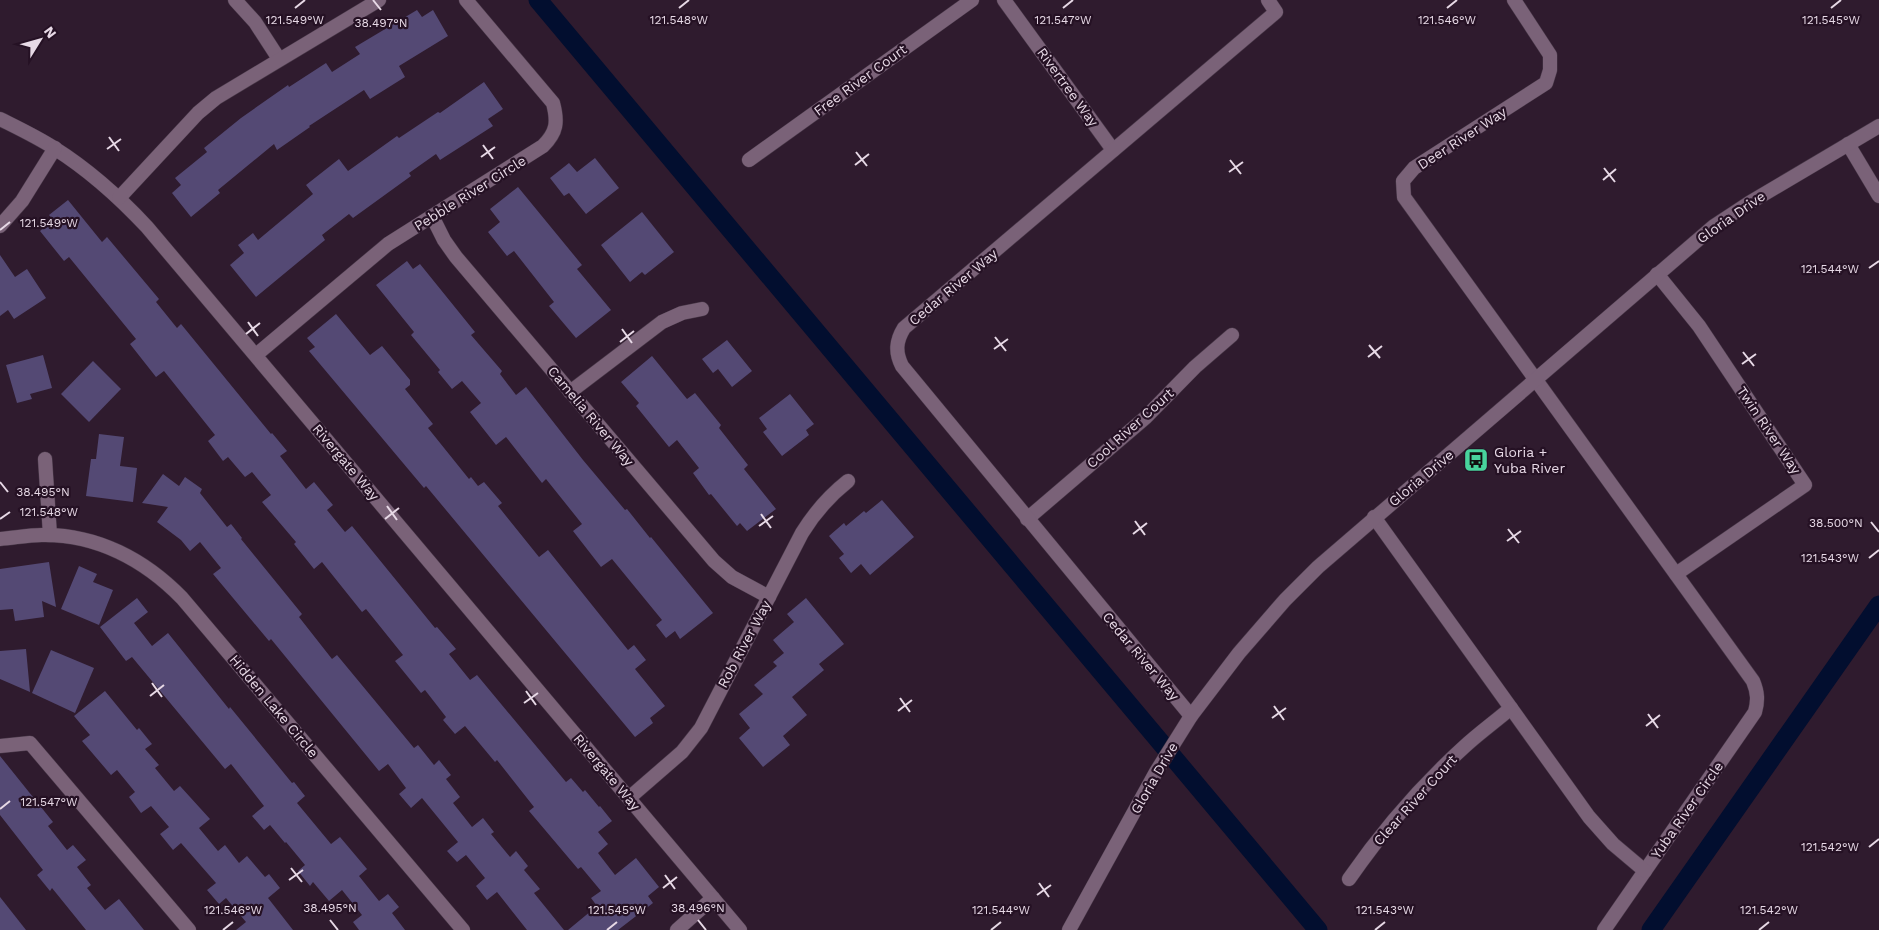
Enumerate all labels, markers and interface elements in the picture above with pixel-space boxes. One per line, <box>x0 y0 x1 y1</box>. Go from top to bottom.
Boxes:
text: 121.549°W <box>266 13 325 27</box>
text: 121.548°W <box>650 13 709 27</box>
text: 121.547°W <box>1034 13 1092 27</box>
text: 121.546°W <box>1418 13 1477 27</box>
text: 121.545°W <box>1802 13 1860 27</box>
north arrow <box>15 15 65 65</box>
text: 38.497°N <box>354 16 408 30</box>
text: N <box>41 23 60 41</box>
street label: Free River Court <box>811 41 910 119</box>
street label: Rivertree Way <box>1034 45 1102 130</box>
street label: Deer River Way <box>1415 103 1510 173</box>
street label: Pebble River Circle <box>411 152 529 234</box>
street label: Gloria Drive <box>1694 188 1768 246</box>
text: 121.549°W <box>20 216 79 230</box>
street label: Cedar River Way <box>906 245 1001 329</box>
text: 121.544°W <box>1801 262 1860 276</box>
street label: Camelia River Way <box>545 363 638 470</box>
street label: Twin River Way <box>1734 383 1805 477</box>
street label: Cool River Court <box>1083 385 1177 471</box>
street label: Rivergate Way <box>309 421 383 504</box>
place label: Gloria + Yuba River <box>1494 444 1565 476</box>
street label: Gloria Drive <box>1385 446 1457 510</box>
bus stop icon: Gloria + Yuba River <box>1463 447 1489 473</box>
text: 38.495°N <box>16 485 70 499</box>
text: 121.548°W <box>20 505 79 519</box>
text: 38.500°N <box>1809 516 1863 530</box>
text: 121.543°W <box>1801 551 1859 565</box>
street label: Rob River Way <box>714 597 774 690</box>
street label: Cedar River Way <box>1099 609 1183 704</box>
street label: Hidden Lake Circle <box>226 651 322 761</box>
street label: Rivergate Way <box>570 731 644 814</box>
street label: Gloria Drive <box>1127 740 1181 816</box>
street label: Clear River Court <box>1370 751 1460 849</box>
street label: Yuba River Circle <box>1648 758 1726 862</box>
text: 121.547°W <box>20 795 78 809</box>
text: 121.542°W <box>1801 840 1859 854</box>
text: 38.495°N <box>303 901 357 915</box>
text: 38.496°N <box>671 901 725 915</box>
text: 121.546°W <box>204 903 263 917</box>
text: 121.545°W <box>588 903 646 917</box>
text: 121.544°W <box>972 903 1031 917</box>
text: 121.543°W <box>1356 903 1414 917</box>
text: 121.542°W <box>1740 903 1798 917</box>

